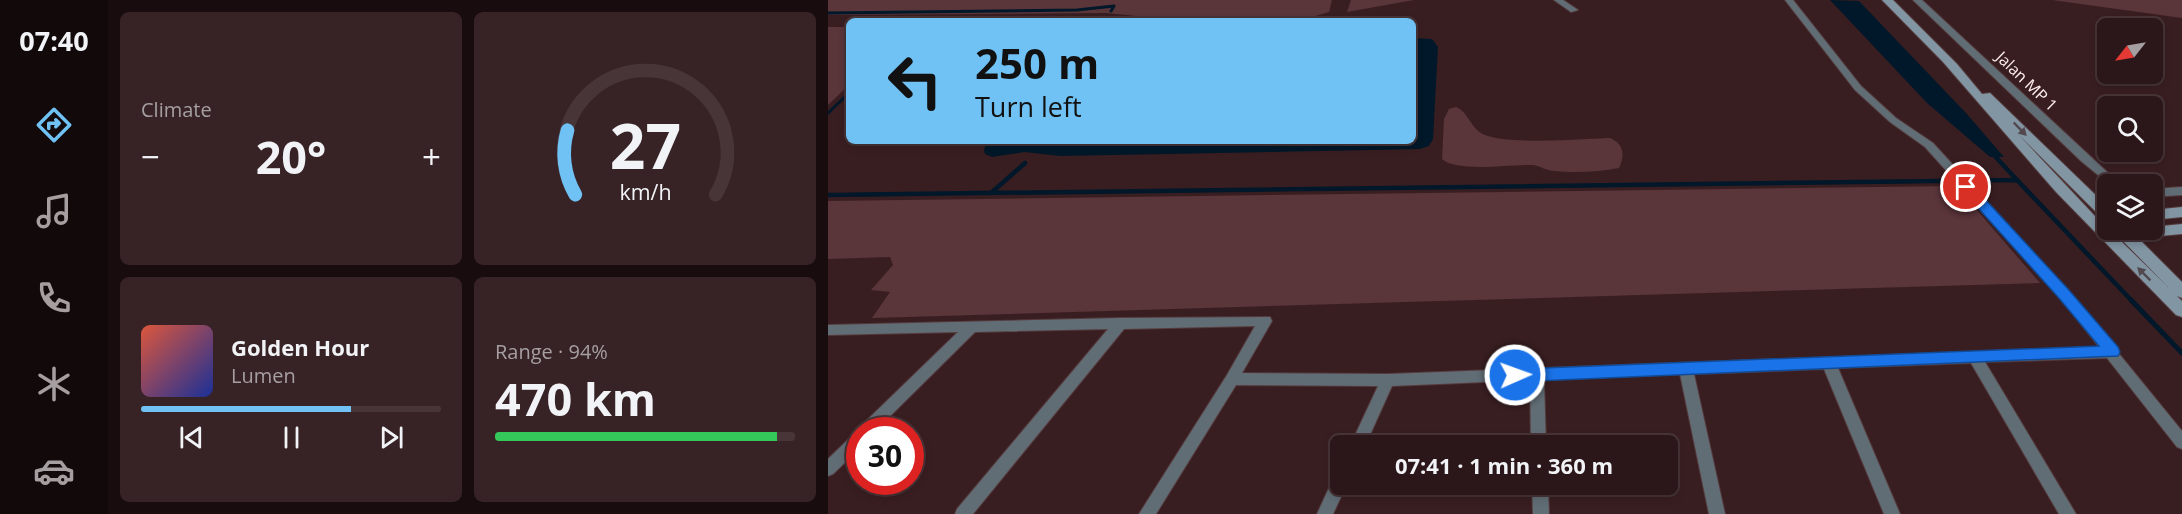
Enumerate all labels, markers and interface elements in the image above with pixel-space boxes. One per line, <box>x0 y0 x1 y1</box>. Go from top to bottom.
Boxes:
north arrow <box>2097 18 2163 84</box>
map controls <box>2097 18 2163 240</box>
text: 07:40 <box>19 22 89 59</box>
text: 250 m <box>975 34 1099 91</box>
icon: left <box>876 42 954 120</box>
street label: Jalan MP 1 <box>1990 45 2062 116</box>
text: Turn left <box>975 88 1082 125</box>
text: Climate <box>141 96 212 123</box>
button: search <box>2097 96 2163 162</box>
text: 27 <box>609 102 681 187</box>
icon: directions <box>33 104 75 146</box>
one-way arrow <box>2013 121 2027 136</box>
text: 20° <box>256 126 326 187</box>
text: − <box>141 134 160 179</box>
text: + <box>422 134 441 179</box>
pin <box>1940 161 1991 212</box>
icon: arrive <box>1949 170 1982 203</box>
button: layers <box>2097 174 2163 240</box>
text: km/h <box>619 178 671 207</box>
icon: music <box>33 190 75 232</box>
one-way arrow <box>2138 267 2152 281</box>
icon: phone <box>33 277 75 319</box>
text: Golden Hour <box>231 332 369 362</box>
text: Range · 94% <box>495 338 608 365</box>
position arrow <box>1483 343 1547 407</box>
text: Lumen <box>231 362 296 389</box>
icon: climate <box>33 363 75 405</box>
text: 470 km <box>495 368 656 429</box>
speed limit sign: 30 <box>846 417 924 495</box>
icon: previous <box>175 421 208 454</box>
icon: pause <box>275 421 308 454</box>
icon: next <box>375 421 408 454</box>
icon: car <box>33 450 75 492</box>
text: 07:41 · 1 min · 360 m <box>1395 450 1613 480</box>

